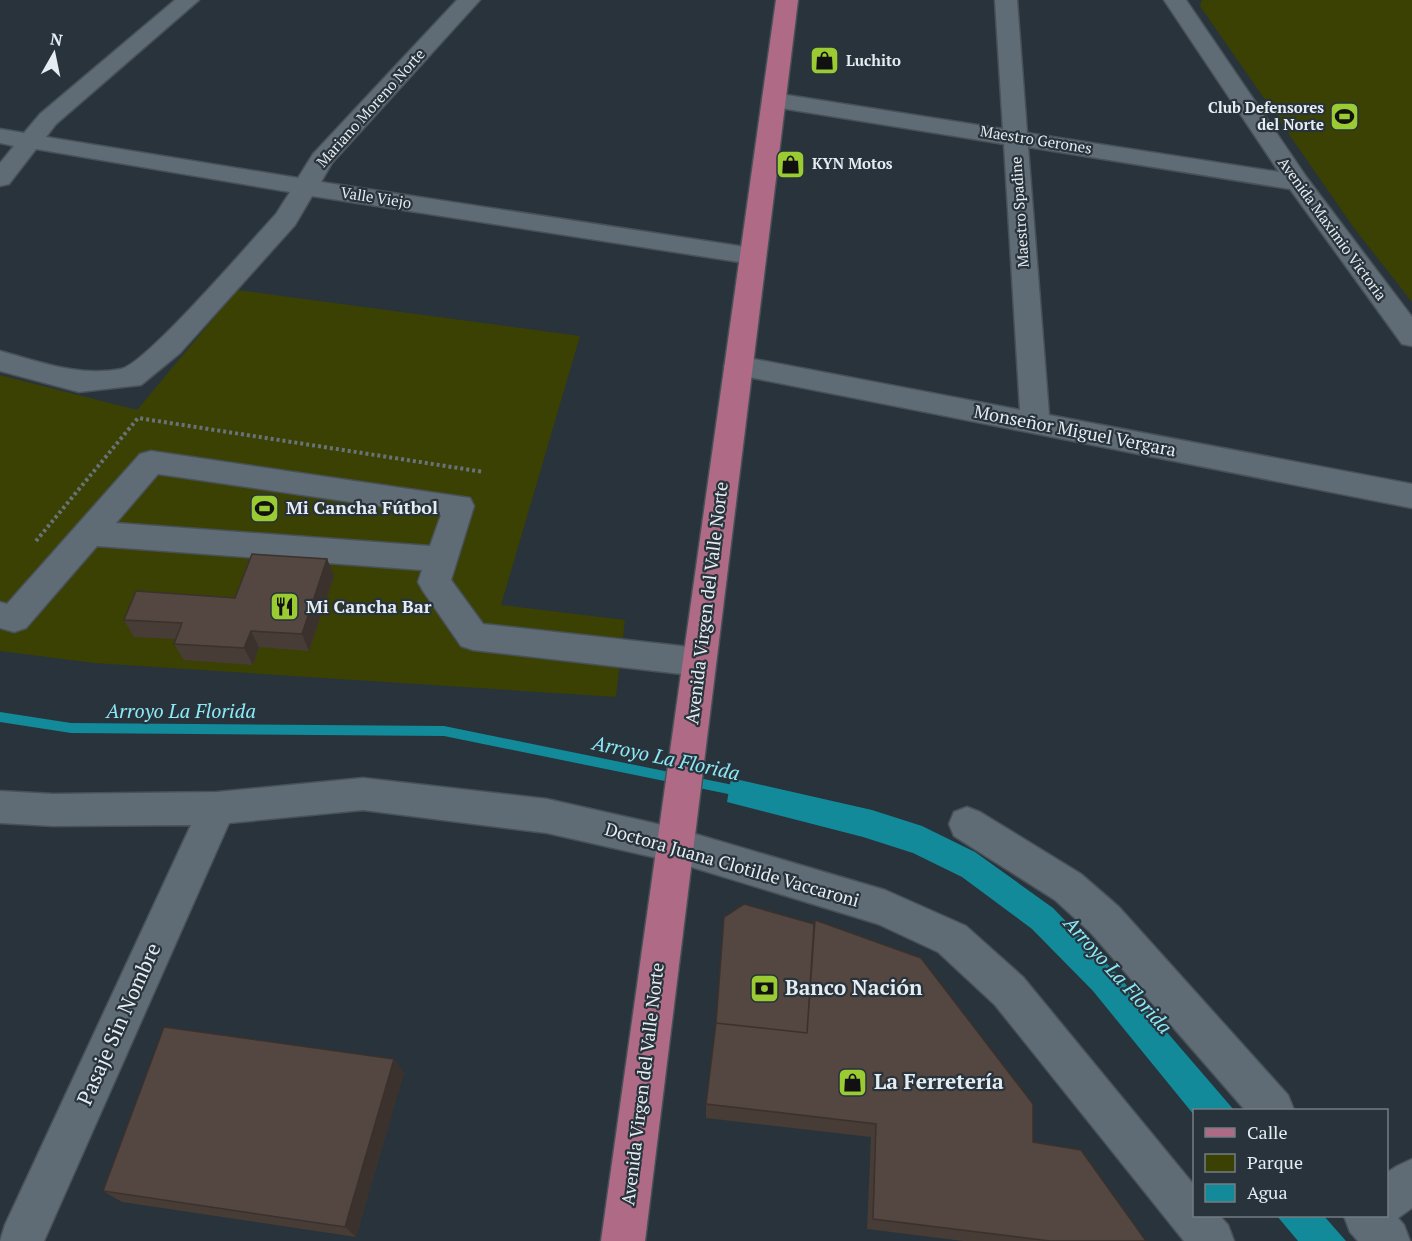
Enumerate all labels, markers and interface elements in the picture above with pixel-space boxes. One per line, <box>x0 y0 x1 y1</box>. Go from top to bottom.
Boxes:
north arrow <box>24 24 84 84</box>
text: N <box>49 27 64 51</box>
street label: Mariano Moreno Norte <box>312 44 429 171</box>
shop icon: Luchito <box>809 45 841 77</box>
place label: Luchito <box>846 50 901 70</box>
place label: Club Defensores del Norte <box>1208 97 1324 134</box>
sports icon: Club Defensores del Norte <box>1329 101 1361 133</box>
street label: Maestro Gerones <box>979 120 1093 158</box>
shop icon: KYN Motos <box>775 148 807 180</box>
place label: KYN Motos <box>812 153 893 173</box>
street label: Avenida Maximio Victoria <box>1274 153 1392 304</box>
street label: Maestro Spadine <box>1005 156 1033 268</box>
street label: Valle Viejo <box>339 182 413 212</box>
street label: Monseñor Miguel Vergara <box>972 399 1178 461</box>
street label: Avenida Virgen del Valle Norte <box>679 480 733 726</box>
sports icon: Mi Cancha Fútbol <box>249 492 281 524</box>
place label: Mi Cancha Fútbol <box>286 495 438 519</box>
restaurant icon: Mi Cancha Bar <box>269 591 301 623</box>
place label: Mi Cancha Bar <box>306 594 432 618</box>
water label: Arroyo La Florida <box>105 697 256 724</box>
water label: Arroyo La Florida <box>589 729 742 786</box>
street label: Doctora Juana Clotilde Vaccaroni <box>602 816 862 912</box>
water label: Arroyo La Florida <box>1057 909 1179 1039</box>
street label: Pasaje Sin Nombre <box>70 938 166 1109</box>
street label: Avenida Virgen del Valle Norte <box>615 961 669 1207</box>
bank icon: Banco Nación <box>748 972 780 1004</box>
place label: Banco Nación <box>785 973 923 1001</box>
shop icon: La Ferretería <box>837 1066 869 1098</box>
place label: La Ferretería <box>874 1067 1004 1095</box>
legend <box>1193 1109 1388 1217</box>
text: Calle <box>1247 1120 1288 1144</box>
text: Parque <box>1247 1150 1303 1174</box>
text: Agua <box>1247 1180 1288 1204</box>

